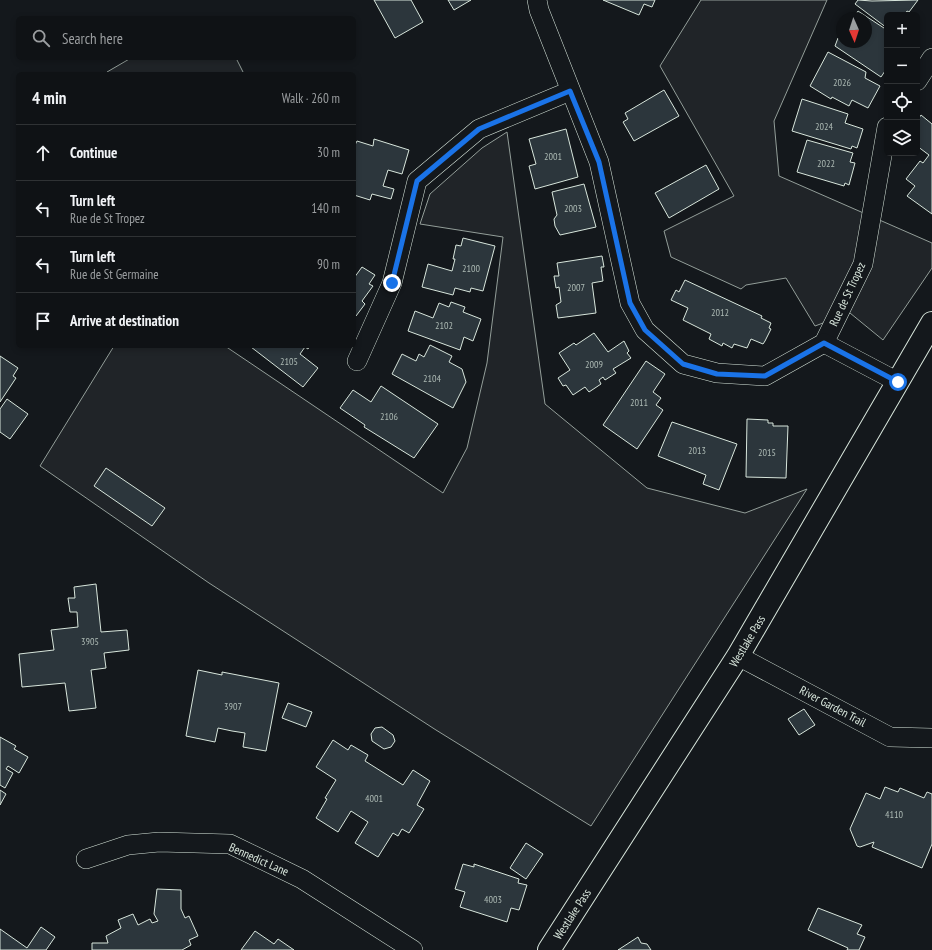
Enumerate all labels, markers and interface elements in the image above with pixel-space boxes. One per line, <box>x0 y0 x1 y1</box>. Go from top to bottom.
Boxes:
north arrow <box>836 12 872 48</box>
map controls <box>884 12 920 156</box>
button: + <box>884 12 920 48</box>
search box <box>16 16 356 60</box>
icon: search <box>30 27 52 49</box>
text: Search here <box>62 29 123 48</box>
button: − <box>884 48 920 84</box>
house number: 2026 <box>833 76 852 89</box>
button: locate <box>884 84 920 120</box>
text: 4 min <box>32 87 66 109</box>
text: Walk · 260 m <box>282 90 340 107</box>
house number: 2024 <box>815 120 834 133</box>
button: layers <box>884 120 920 156</box>
icon: ahead <box>32 142 54 164</box>
text: Continue <box>70 143 117 162</box>
text: 30 m <box>317 144 340 161</box>
house number: 2001 <box>544 150 562 163</box>
house number: 2022 <box>817 157 835 170</box>
text: Turn left <box>70 191 115 210</box>
icon: left <box>32 198 54 220</box>
text: 140 m <box>311 200 340 217</box>
house number: 2003 <box>564 202 582 215</box>
text: Rue de St Tropez <box>70 210 145 227</box>
text: Turn left <box>70 247 115 266</box>
icon: left <box>32 254 54 276</box>
text: 90 m <box>317 256 340 273</box>
street label: Rue de St Tropez <box>826 260 868 328</box>
house number: 2100 <box>462 262 481 275</box>
text: Rue de St Germaine <box>70 266 159 283</box>
route end <box>383 274 401 292</box>
house number: 2007 <box>567 281 585 294</box>
house number: 2012 <box>711 306 729 319</box>
icon: arrive <box>32 310 54 332</box>
text: Arrive at destination <box>70 311 179 330</box>
house number: 2102 <box>435 319 453 332</box>
house number: 2105 <box>280 355 298 368</box>
house number: 2009 <box>585 358 603 371</box>
house number: 2104 <box>423 372 442 385</box>
route start <box>889 373 907 391</box>
house number: 2011 <box>630 396 648 409</box>
house number: 2106 <box>380 410 399 423</box>
house number: 2013 <box>688 444 706 457</box>
house number: 2015 <box>758 446 776 459</box>
street label: Westlake Pass <box>726 612 768 670</box>
house number: 3905 <box>81 635 99 648</box>
street label: River Garden Trail <box>797 682 869 730</box>
house number: 3907 <box>224 700 242 713</box>
house number: 4001 <box>365 792 383 805</box>
house number: 4110 <box>885 808 904 821</box>
street label: Bennedict Lane <box>227 839 291 879</box>
street label: Westlake Pass <box>550 886 594 942</box>
house number: 4003 <box>484 893 502 906</box>

